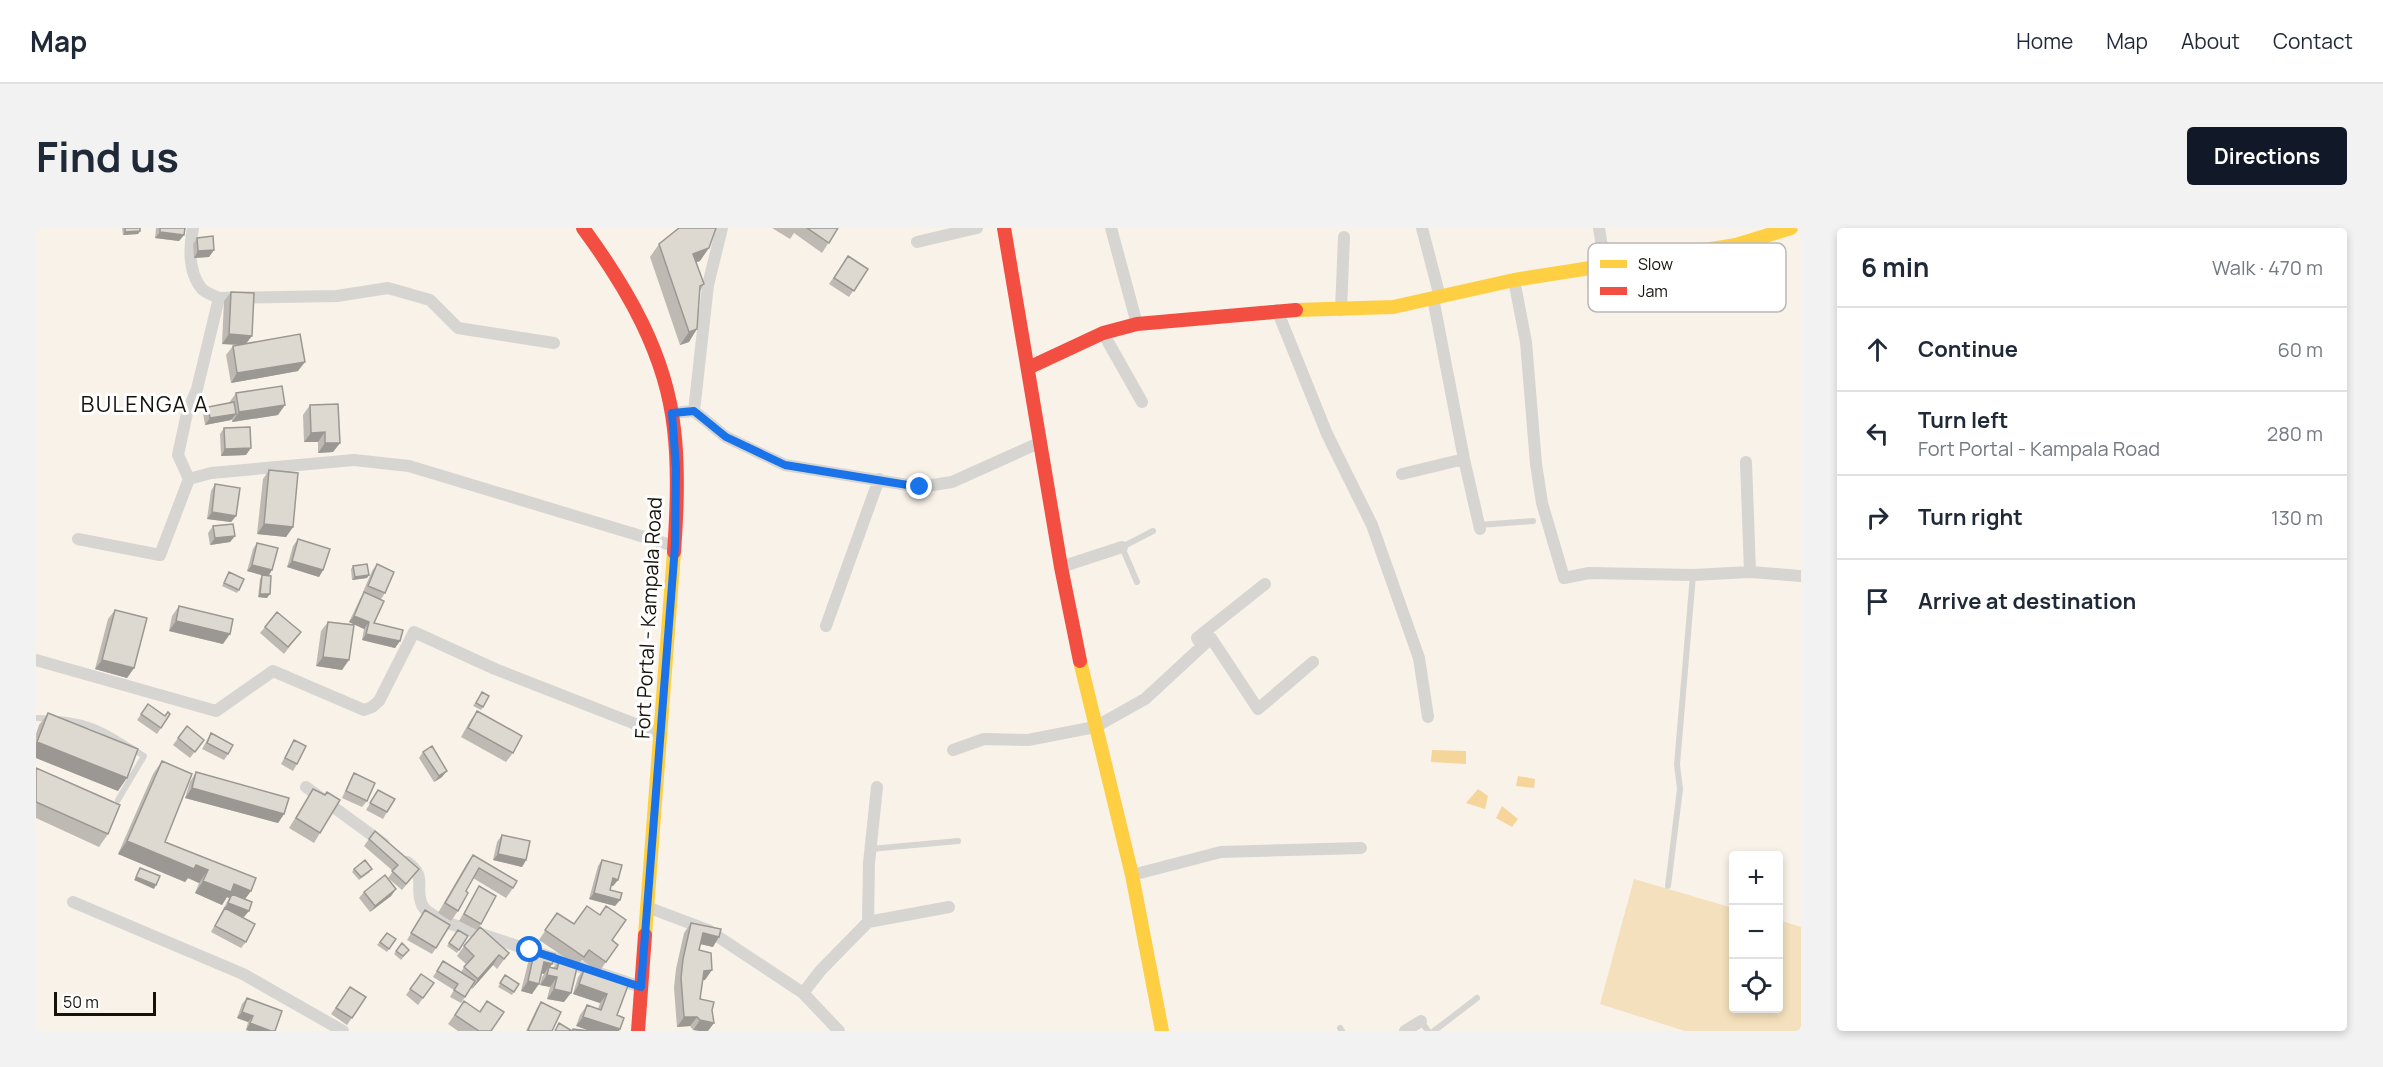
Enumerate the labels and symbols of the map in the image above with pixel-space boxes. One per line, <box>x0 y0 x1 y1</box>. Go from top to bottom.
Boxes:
legend <box>1588 243 1786 312</box>
text: Slow <box>1638 253 1673 275</box>
text: Jam <box>1638 280 1668 302</box>
district label: BULENGA A <box>81 389 209 419</box>
route end <box>906 473 932 499</box>
street label: Fort Portal - Kampala Road <box>628 496 668 740</box>
route start <box>516 936 542 962</box>
scale bar <box>54 989 156 1016</box>

